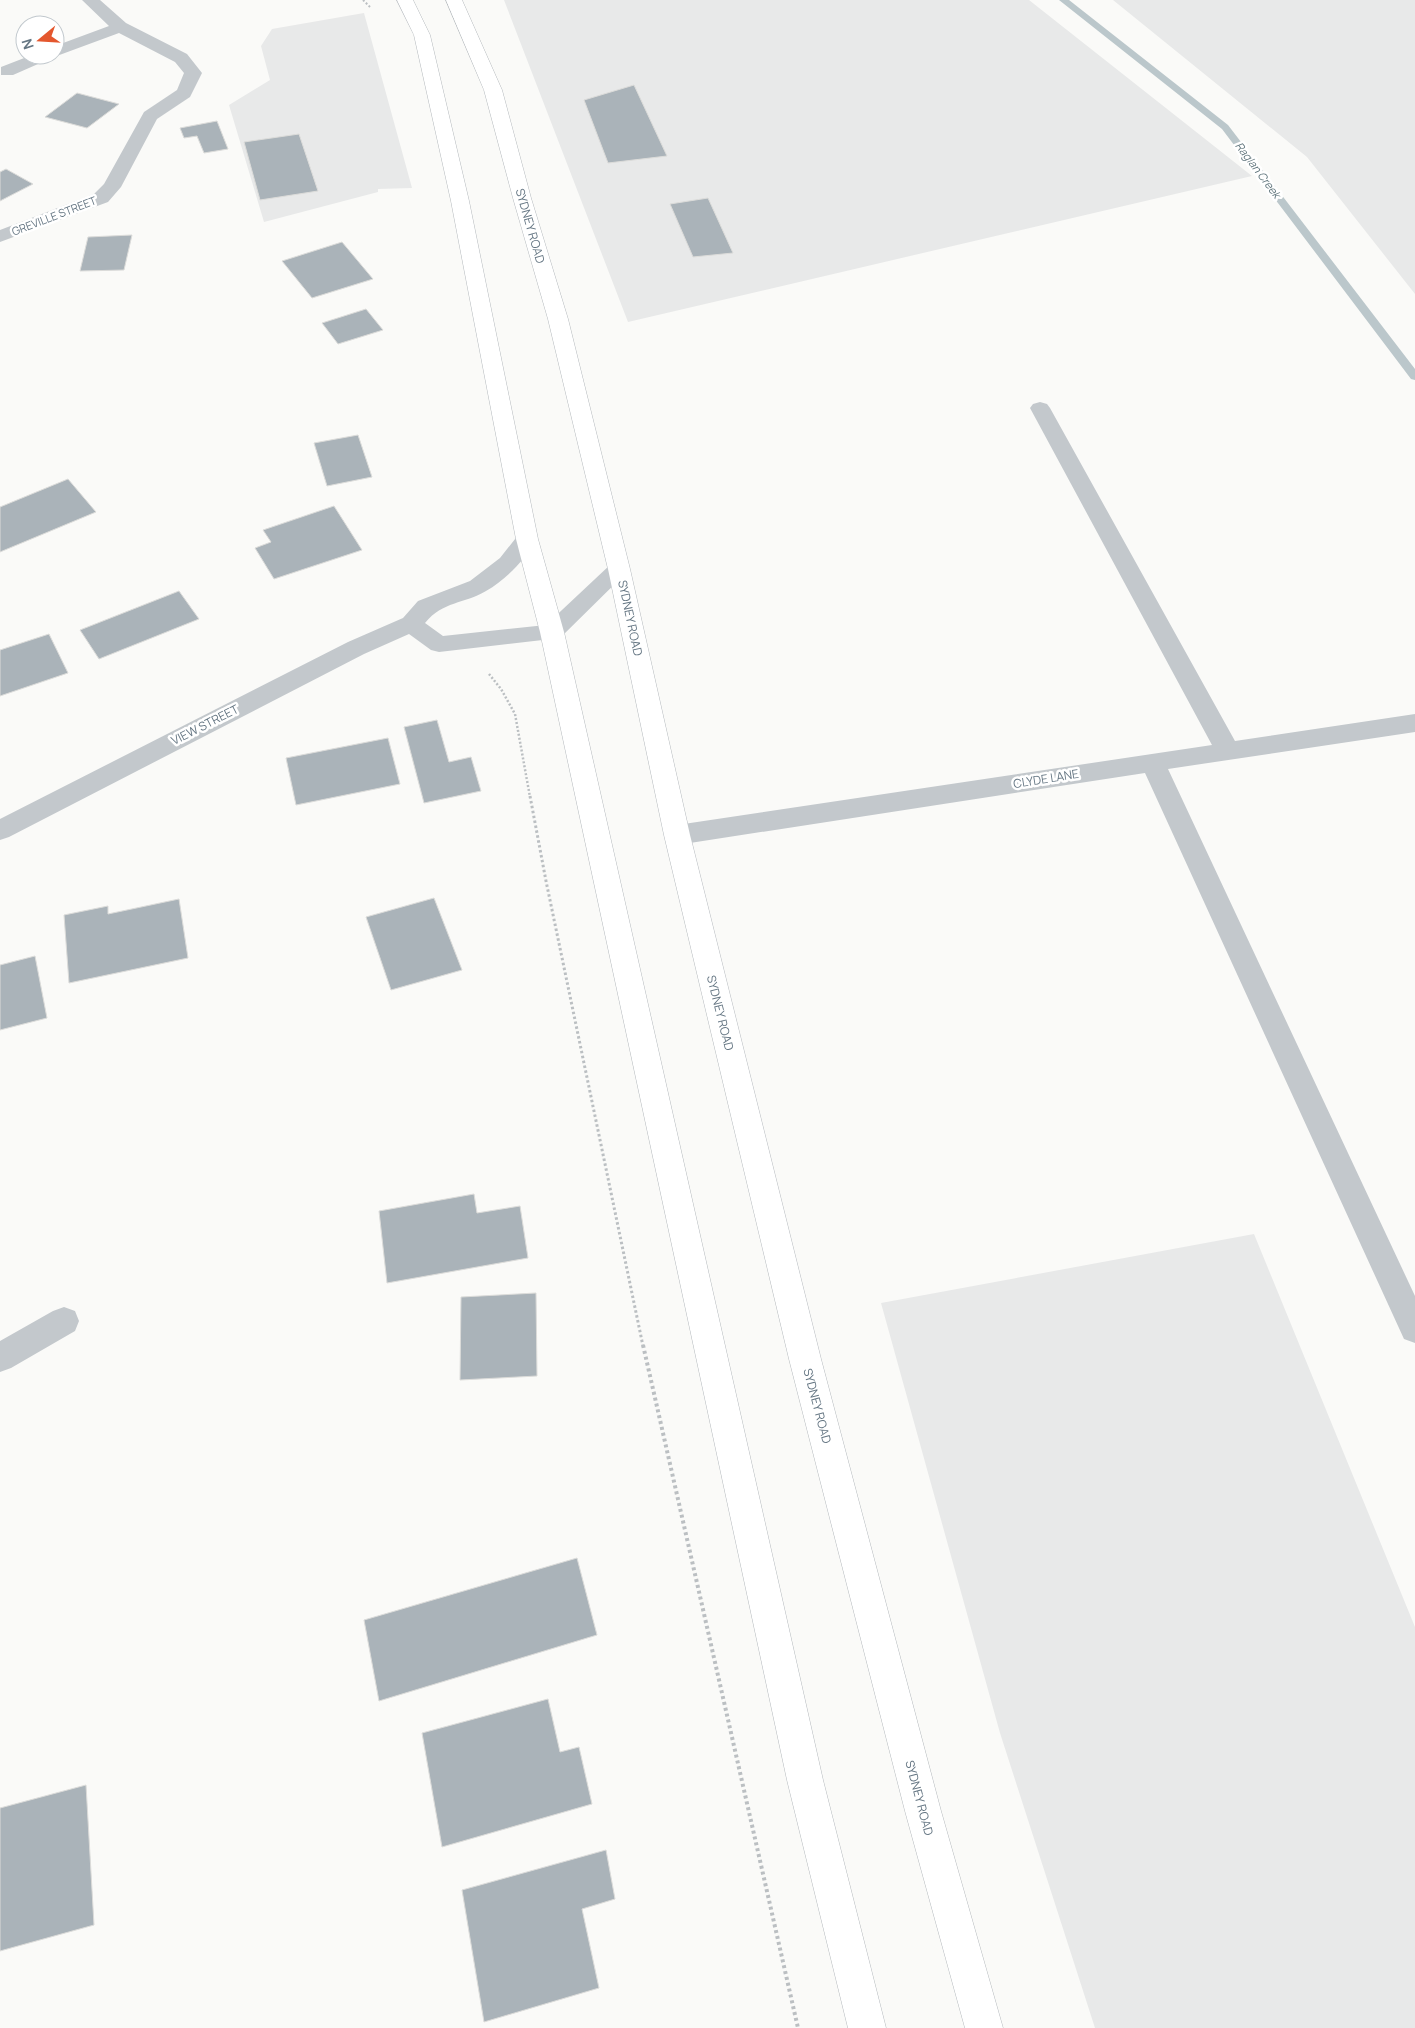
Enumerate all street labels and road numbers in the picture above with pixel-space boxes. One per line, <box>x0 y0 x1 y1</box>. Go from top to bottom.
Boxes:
street label: SYDNEY ROAD <box>512 186 549 265</box>
street label: GREVILLE STREET <box>9 192 99 239</box>
street label: SYDNEY ROAD <box>614 578 647 657</box>
street label: VIEW STREET <box>168 700 242 749</box>
street label: CLYDE LANE <box>1012 765 1080 792</box>
street label: SYDNEY ROAD <box>703 973 738 1052</box>
street label: SYDNEY ROAD <box>799 1366 836 1445</box>
street label: SYDNEY ROAD <box>901 1758 938 1837</box>

